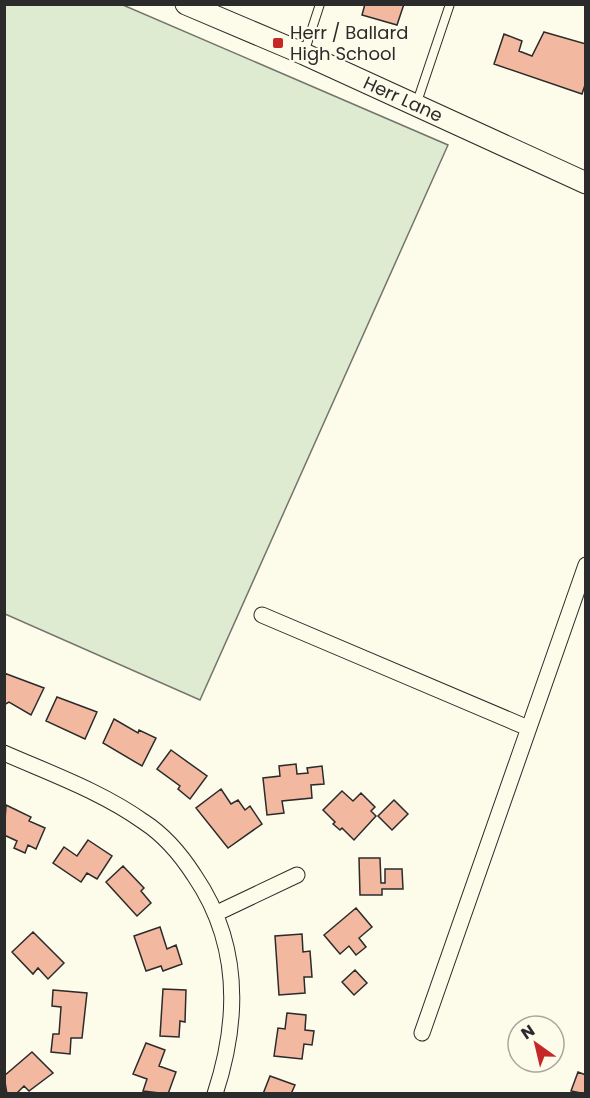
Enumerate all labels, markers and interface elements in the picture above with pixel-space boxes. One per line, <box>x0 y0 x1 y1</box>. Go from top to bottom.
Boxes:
place label: Herr / Ballard High School <box>290 20 408 66</box>
marker: Herr / Ballard High School <box>271 36 285 50</box>
street label: Herr Lane <box>360 70 447 128</box>
north arrow <box>506 1014 566 1074</box>
text: N <box>516 1019 539 1045</box>

